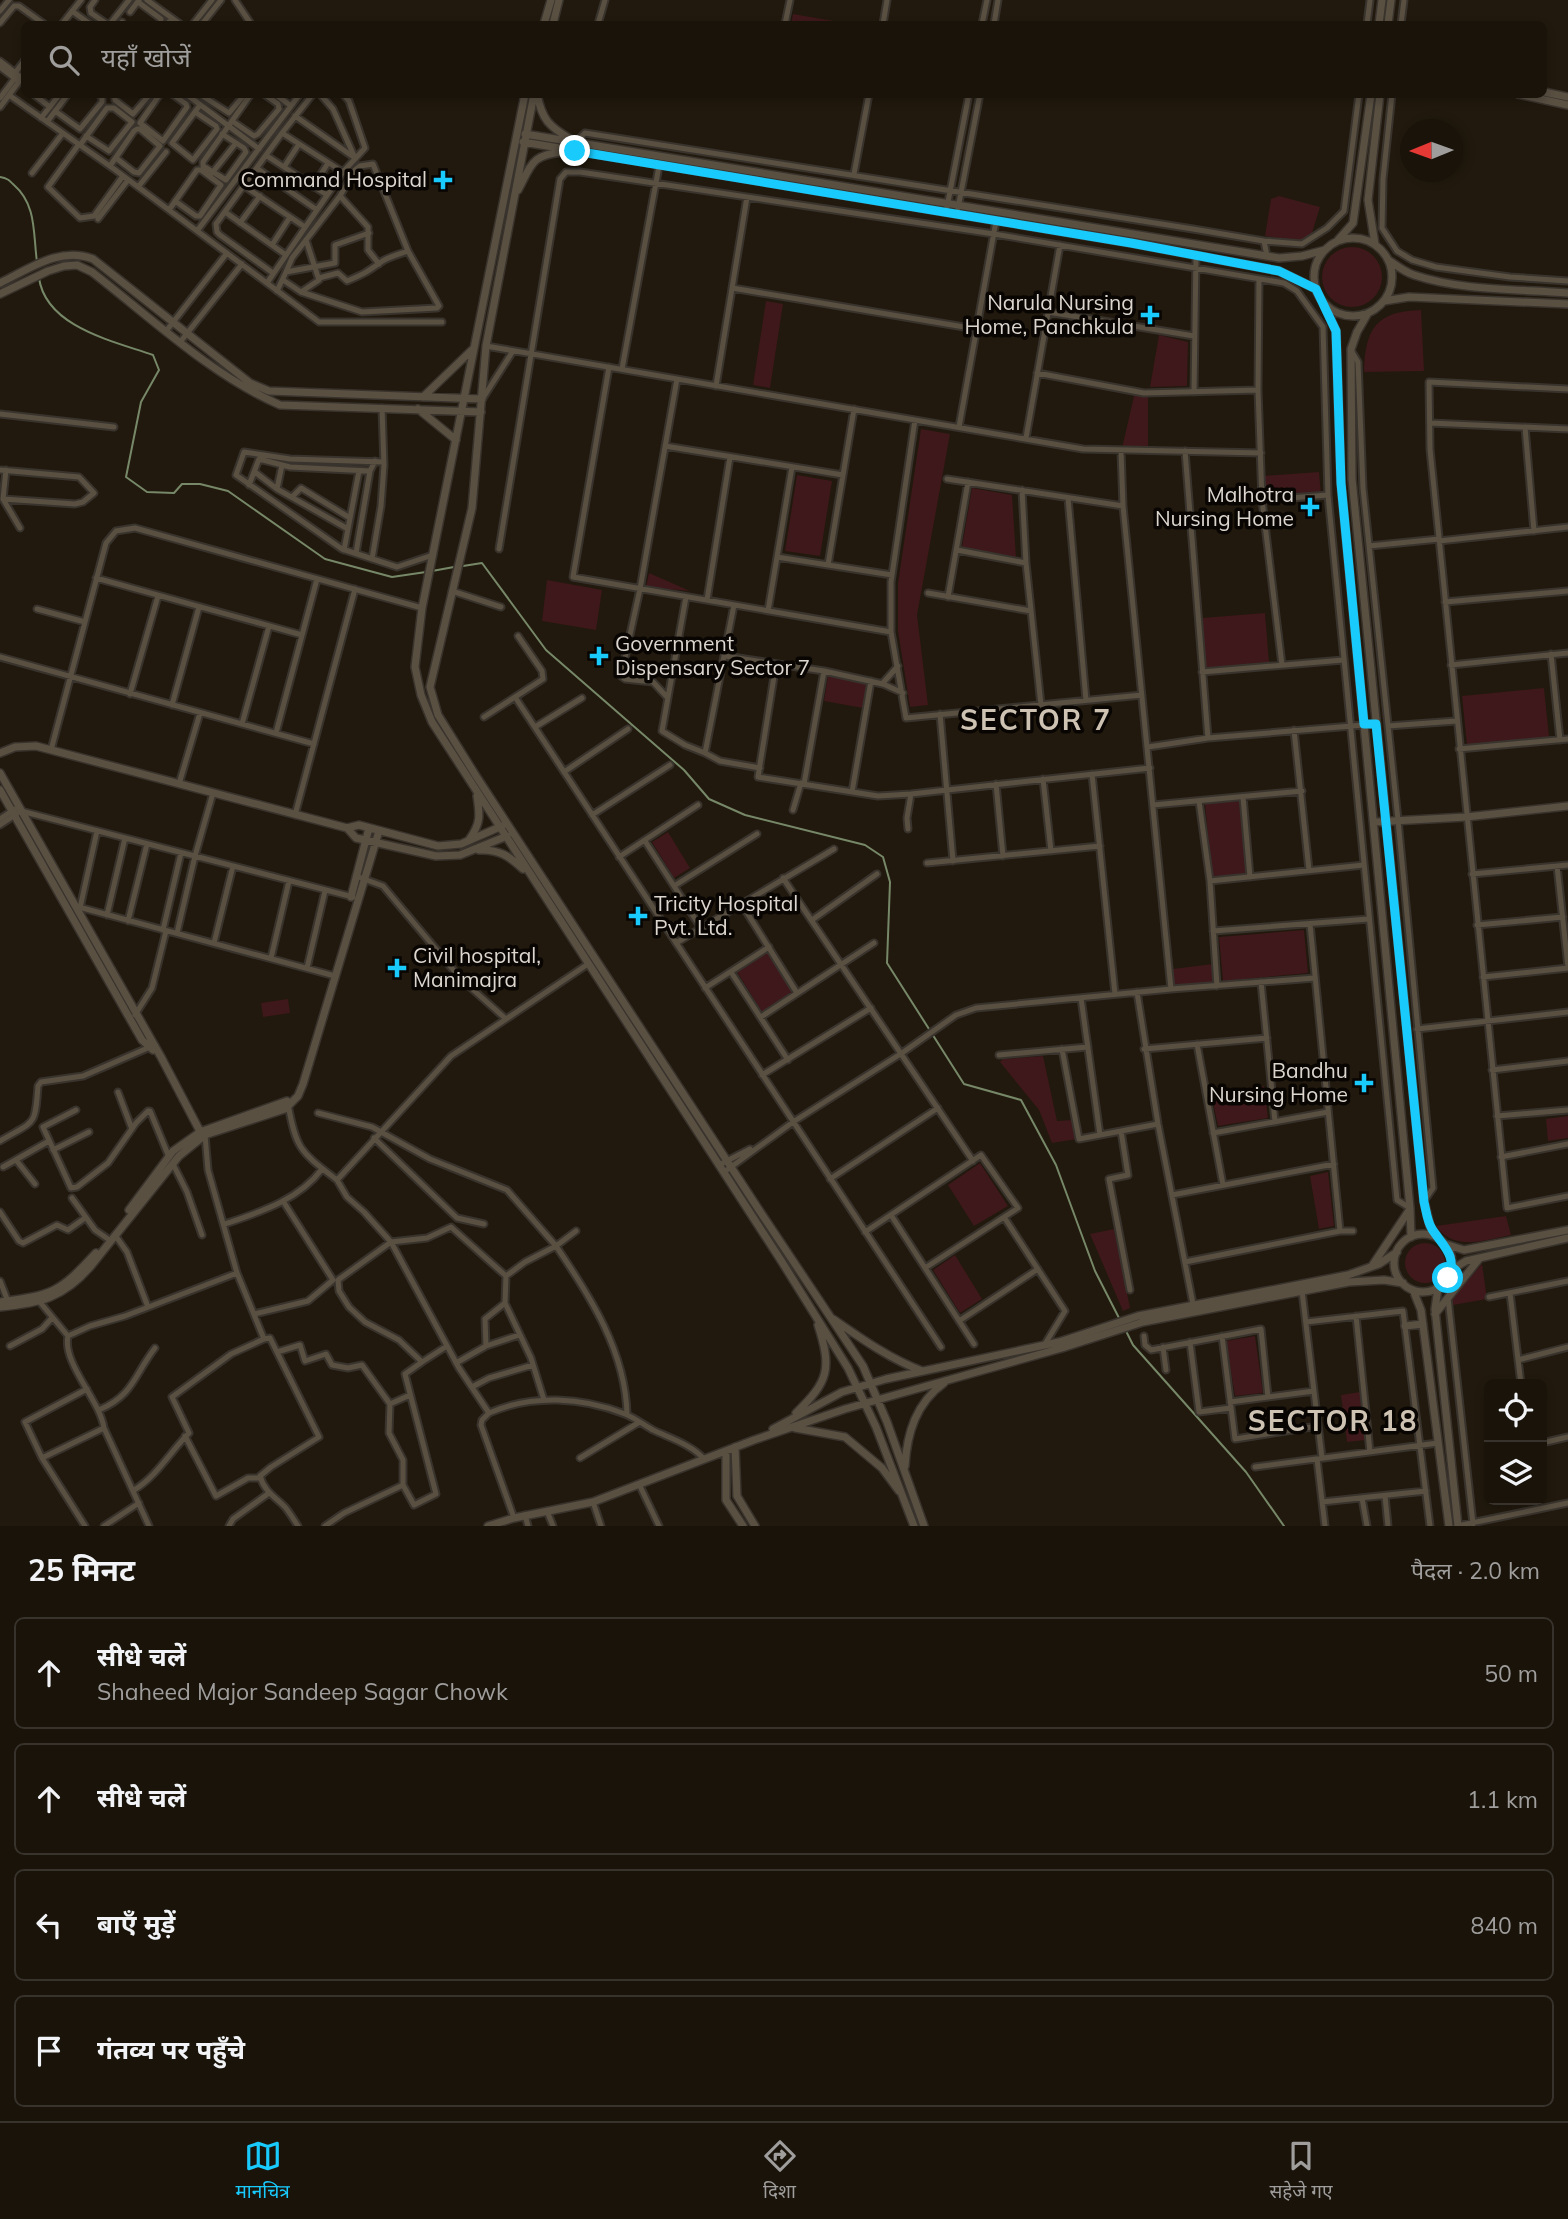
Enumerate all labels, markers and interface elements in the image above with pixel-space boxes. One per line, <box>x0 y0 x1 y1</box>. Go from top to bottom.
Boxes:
search box <box>21 21 1547 98</box>
icon: search <box>45 41 83 79</box>
text: यहाँ खोजें <box>101 41 191 74</box>
north arrow <box>1400 119 1463 182</box>
route end <box>559 135 590 166</box>
place label: Command Hospital <box>240 166 427 192</box>
marker: Command Hospital <box>433 170 453 190</box>
place label: Narula Nursing Home, Panchkula <box>964 289 1134 339</box>
marker: Narula Nursing Home, Panchkula <box>1140 305 1160 325</box>
place label: Malhotra Nursing Home <box>1155 481 1294 531</box>
marker: Malhotra Nursing Home <box>1300 497 1320 517</box>
place label: Government Dispensary Sector 7 <box>615 630 810 680</box>
marker: Government Dispensary Sector 7 <box>589 646 609 666</box>
district label: SECTOR 7 <box>960 702 1112 737</box>
place label: Tricity Hospital Pvt. Ltd. <box>654 890 798 940</box>
marker: Tricity Hospital Pvt. Ltd. <box>628 906 648 926</box>
place label: Civil hospital, Manimajra <box>413 942 541 992</box>
marker: Civil hospital, Manimajra <box>387 958 407 978</box>
place label: Bandhu Nursing Home <box>1209 1057 1348 1107</box>
marker: Bandhu Nursing Home <box>1354 1073 1374 1093</box>
route start <box>1432 1262 1463 1293</box>
map controls <box>1484 1379 1547 1505</box>
button: locate <box>1484 1379 1547 1442</box>
district label: SECTOR 18 <box>1248 1403 1418 1438</box>
button: layers <box>1484 1442 1547 1505</box>
text: 25 मिनट <box>28 1551 135 1589</box>
text: पैदल · 2.0 km <box>1411 1556 1540 1585</box>
text: सीधे चलें <box>97 1640 186 1673</box>
icon: ahead <box>30 1654 68 1692</box>
text: 50 m <box>1484 1659 1538 1688</box>
text: Shaheed Major Sandeep Sagar Chowk <box>97 1677 508 1706</box>
icon: ahead <box>30 1780 68 1818</box>
text: सीधे चलें <box>97 1781 186 1814</box>
text: 1.1 km <box>1467 1785 1538 1814</box>
icon: left <box>30 1906 68 1944</box>
text: बाएँ मुड़ें <box>97 1907 175 1940</box>
text: 840 m <box>1470 1911 1538 1940</box>
icon: arrive <box>30 2032 68 2070</box>
text: गंतव्य पर पहुँचे <box>97 2033 245 2066</box>
tab: मानचित्र <box>235 2137 290 2206</box>
tab: दिशा <box>761 2137 799 2206</box>
tab: सहेजे गए <box>1269 2137 1333 2206</box>

